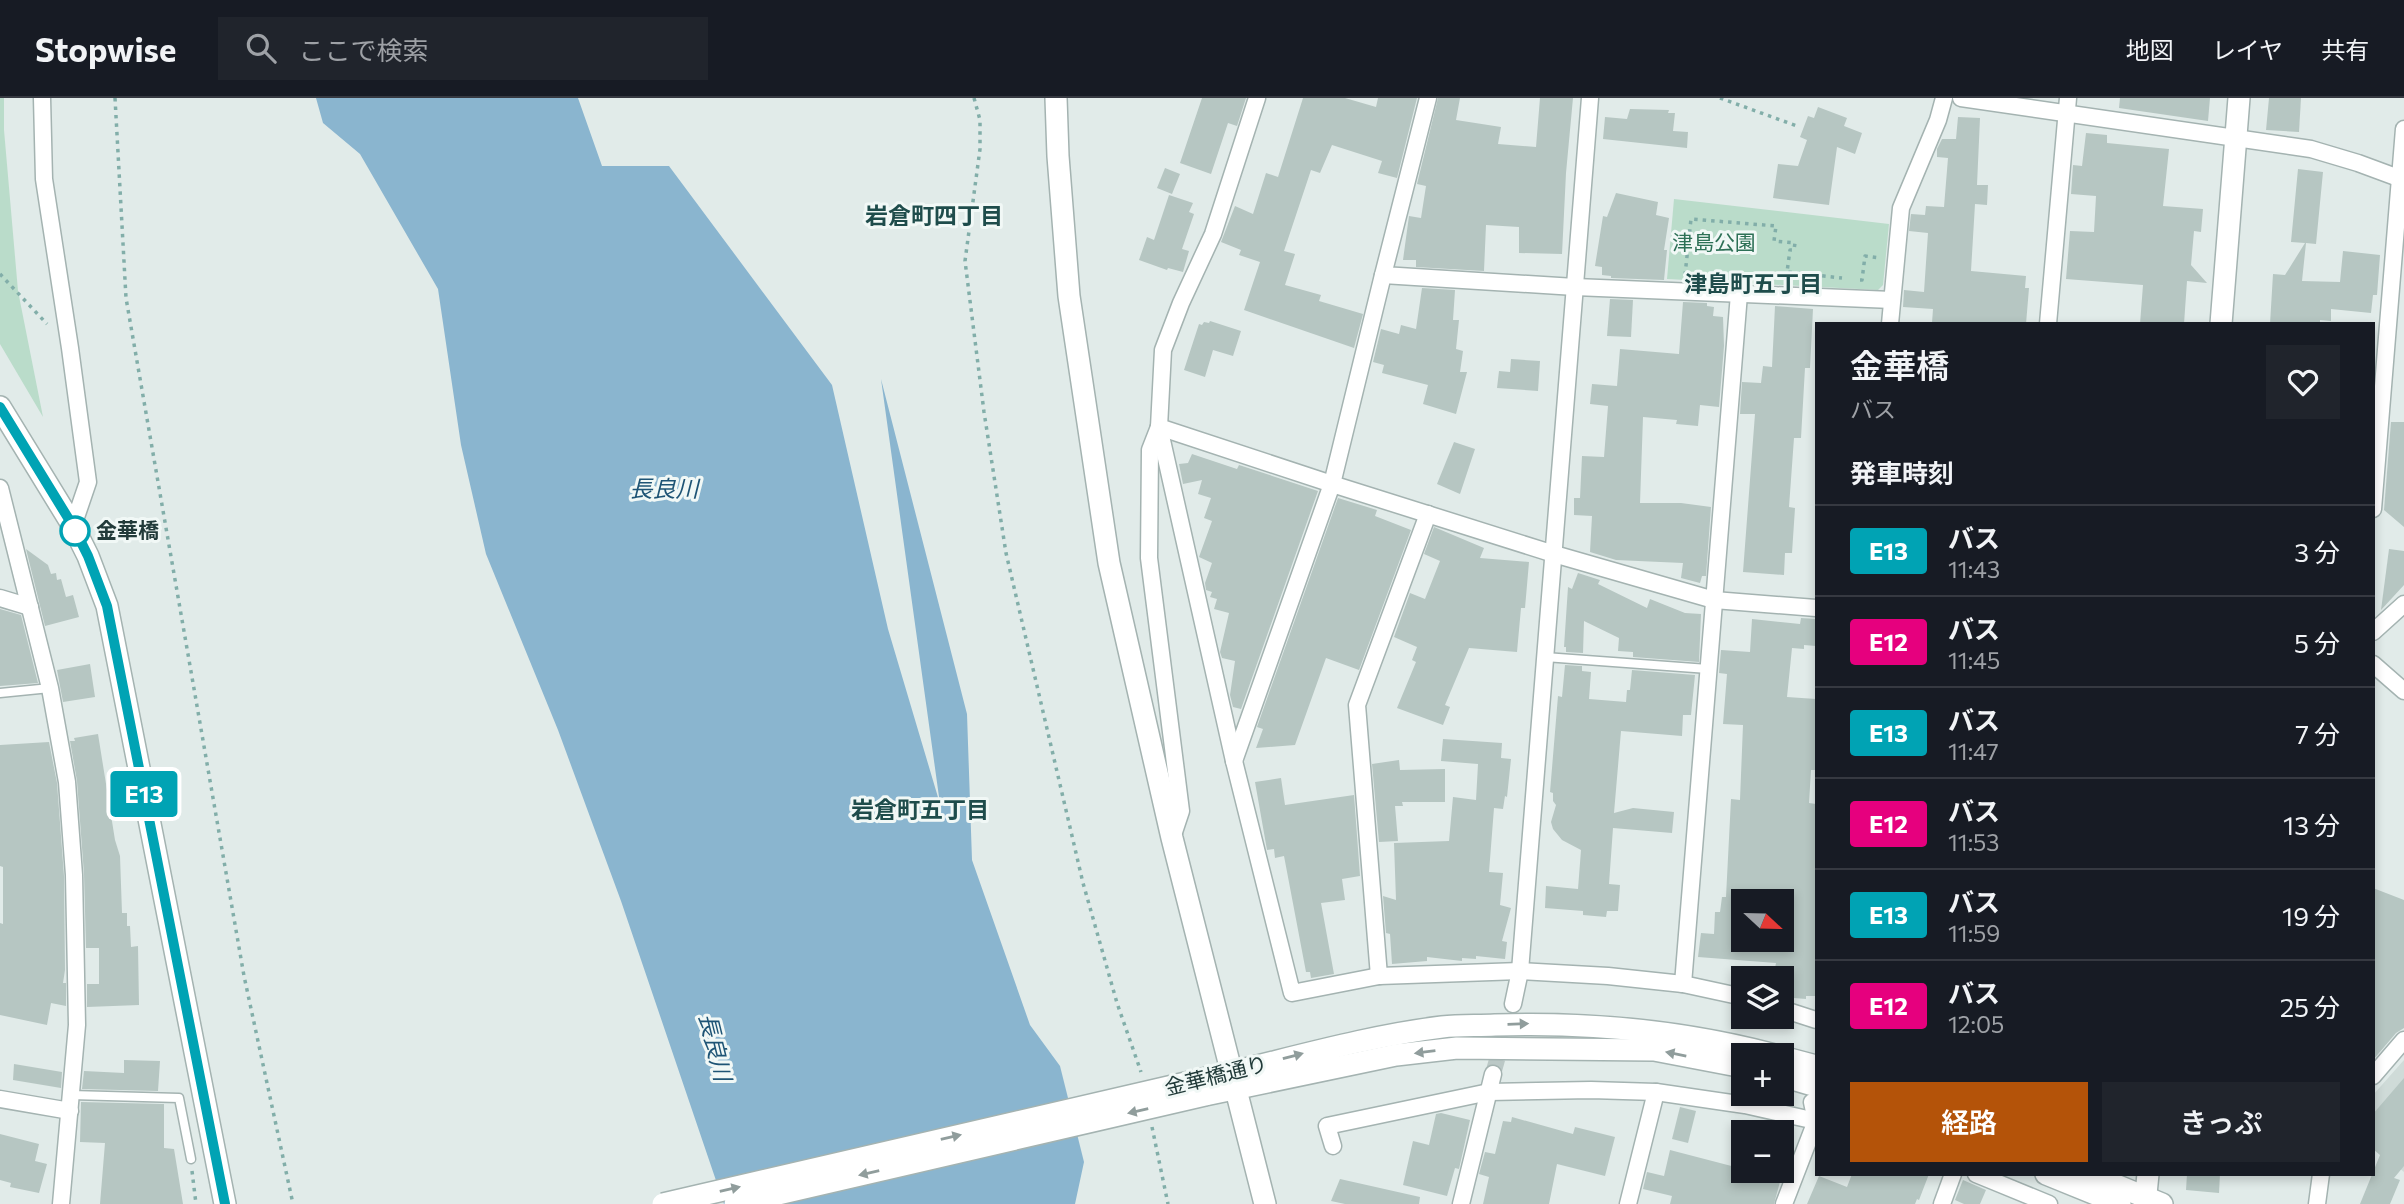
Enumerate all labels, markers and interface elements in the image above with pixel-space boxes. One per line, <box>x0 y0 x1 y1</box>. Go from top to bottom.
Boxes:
search box <box>218 17 708 80</box>
text: Stopwise <box>35 28 176 69</box>
icon: search <box>242 29 280 67</box>
text: ここで検索 <box>298 34 428 65</box>
text: 地図 <box>2126 35 2174 64</box>
text: レイヤ <box>2212 35 2283 64</box>
text: 共有 <box>2321 35 2369 64</box>
district label: 岩倉町四丁目 <box>865 201 1003 229</box>
park label: 津島公園 <box>1672 229 1756 254</box>
district label: 津島町五丁目 <box>1684 269 1822 297</box>
text: 金華橋 <box>1850 344 1949 385</box>
button: heart <box>2266 345 2340 419</box>
text: バス <box>1850 395 1896 423</box>
text: 発車時刻 <box>1850 457 1954 488</box>
water label: 長良川 <box>630 474 702 502</box>
marker: 金華橋 <box>60 516 90 546</box>
place label: 金華橋 <box>96 517 159 542</box>
text: バス <box>1948 522 2000 553</box>
text: E13 <box>1869 536 1908 565</box>
text: 3 分 <box>2294 536 2340 567</box>
text: 11:43 <box>1948 555 2000 583</box>
text: バス <box>1948 613 2000 644</box>
text: E12 <box>1869 627 1908 656</box>
text: 5 分 <box>2294 627 2340 658</box>
text: 11:45 <box>1948 646 2000 674</box>
text: バス <box>1948 704 2000 735</box>
text: E13 <box>1869 718 1908 747</box>
text: 7 分 <box>2295 718 2340 749</box>
text: 11:47 <box>1948 737 1999 765</box>
line badge: E13 <box>104 771 184 817</box>
text: E13 <box>124 779 164 808</box>
district label: 岩倉町五丁目 <box>851 795 989 823</box>
text: バス <box>1948 795 2000 826</box>
text: E12 <box>1869 809 1908 838</box>
text: 13 分 <box>2283 809 2340 840</box>
text: 11:53 <box>1948 828 1999 856</box>
text: バス <box>1948 886 2000 917</box>
north arrow <box>1731 889 1794 952</box>
map controls <box>1731 889 1794 1183</box>
text: E13 <box>1869 900 1908 929</box>
text: 19 分 <box>2282 900 2340 931</box>
text: 11:59 <box>1948 919 2000 947</box>
button: layers <box>1731 966 1794 1029</box>
text: バス <box>1948 977 2000 1008</box>
text: E12 <box>1869 991 1908 1020</box>
text: 25 分 <box>2280 991 2340 1022</box>
water label: 長良川 <box>694 1010 739 1087</box>
text: 12:05 <box>1948 1010 2004 1038</box>
one-way arrow <box>1507 1019 1529 1030</box>
button: + <box>1731 1043 1794 1106</box>
one-way arrow <box>1414 1046 1436 1057</box>
one-way arrow <box>1665 1049 1687 1060</box>
street label: 金華橋通り <box>1162 1050 1270 1099</box>
one-way arrow <box>1282 1050 1304 1061</box>
button: 経路 <box>1850 1082 2088 1162</box>
button: きっぷ <box>2102 1082 2340 1162</box>
one-way arrow <box>1127 1106 1149 1117</box>
button: − <box>1731 1120 1794 1183</box>
one-way arrow <box>941 1132 963 1143</box>
one-way arrow <box>858 1168 880 1179</box>
one-way arrow <box>719 1183 741 1194</box>

